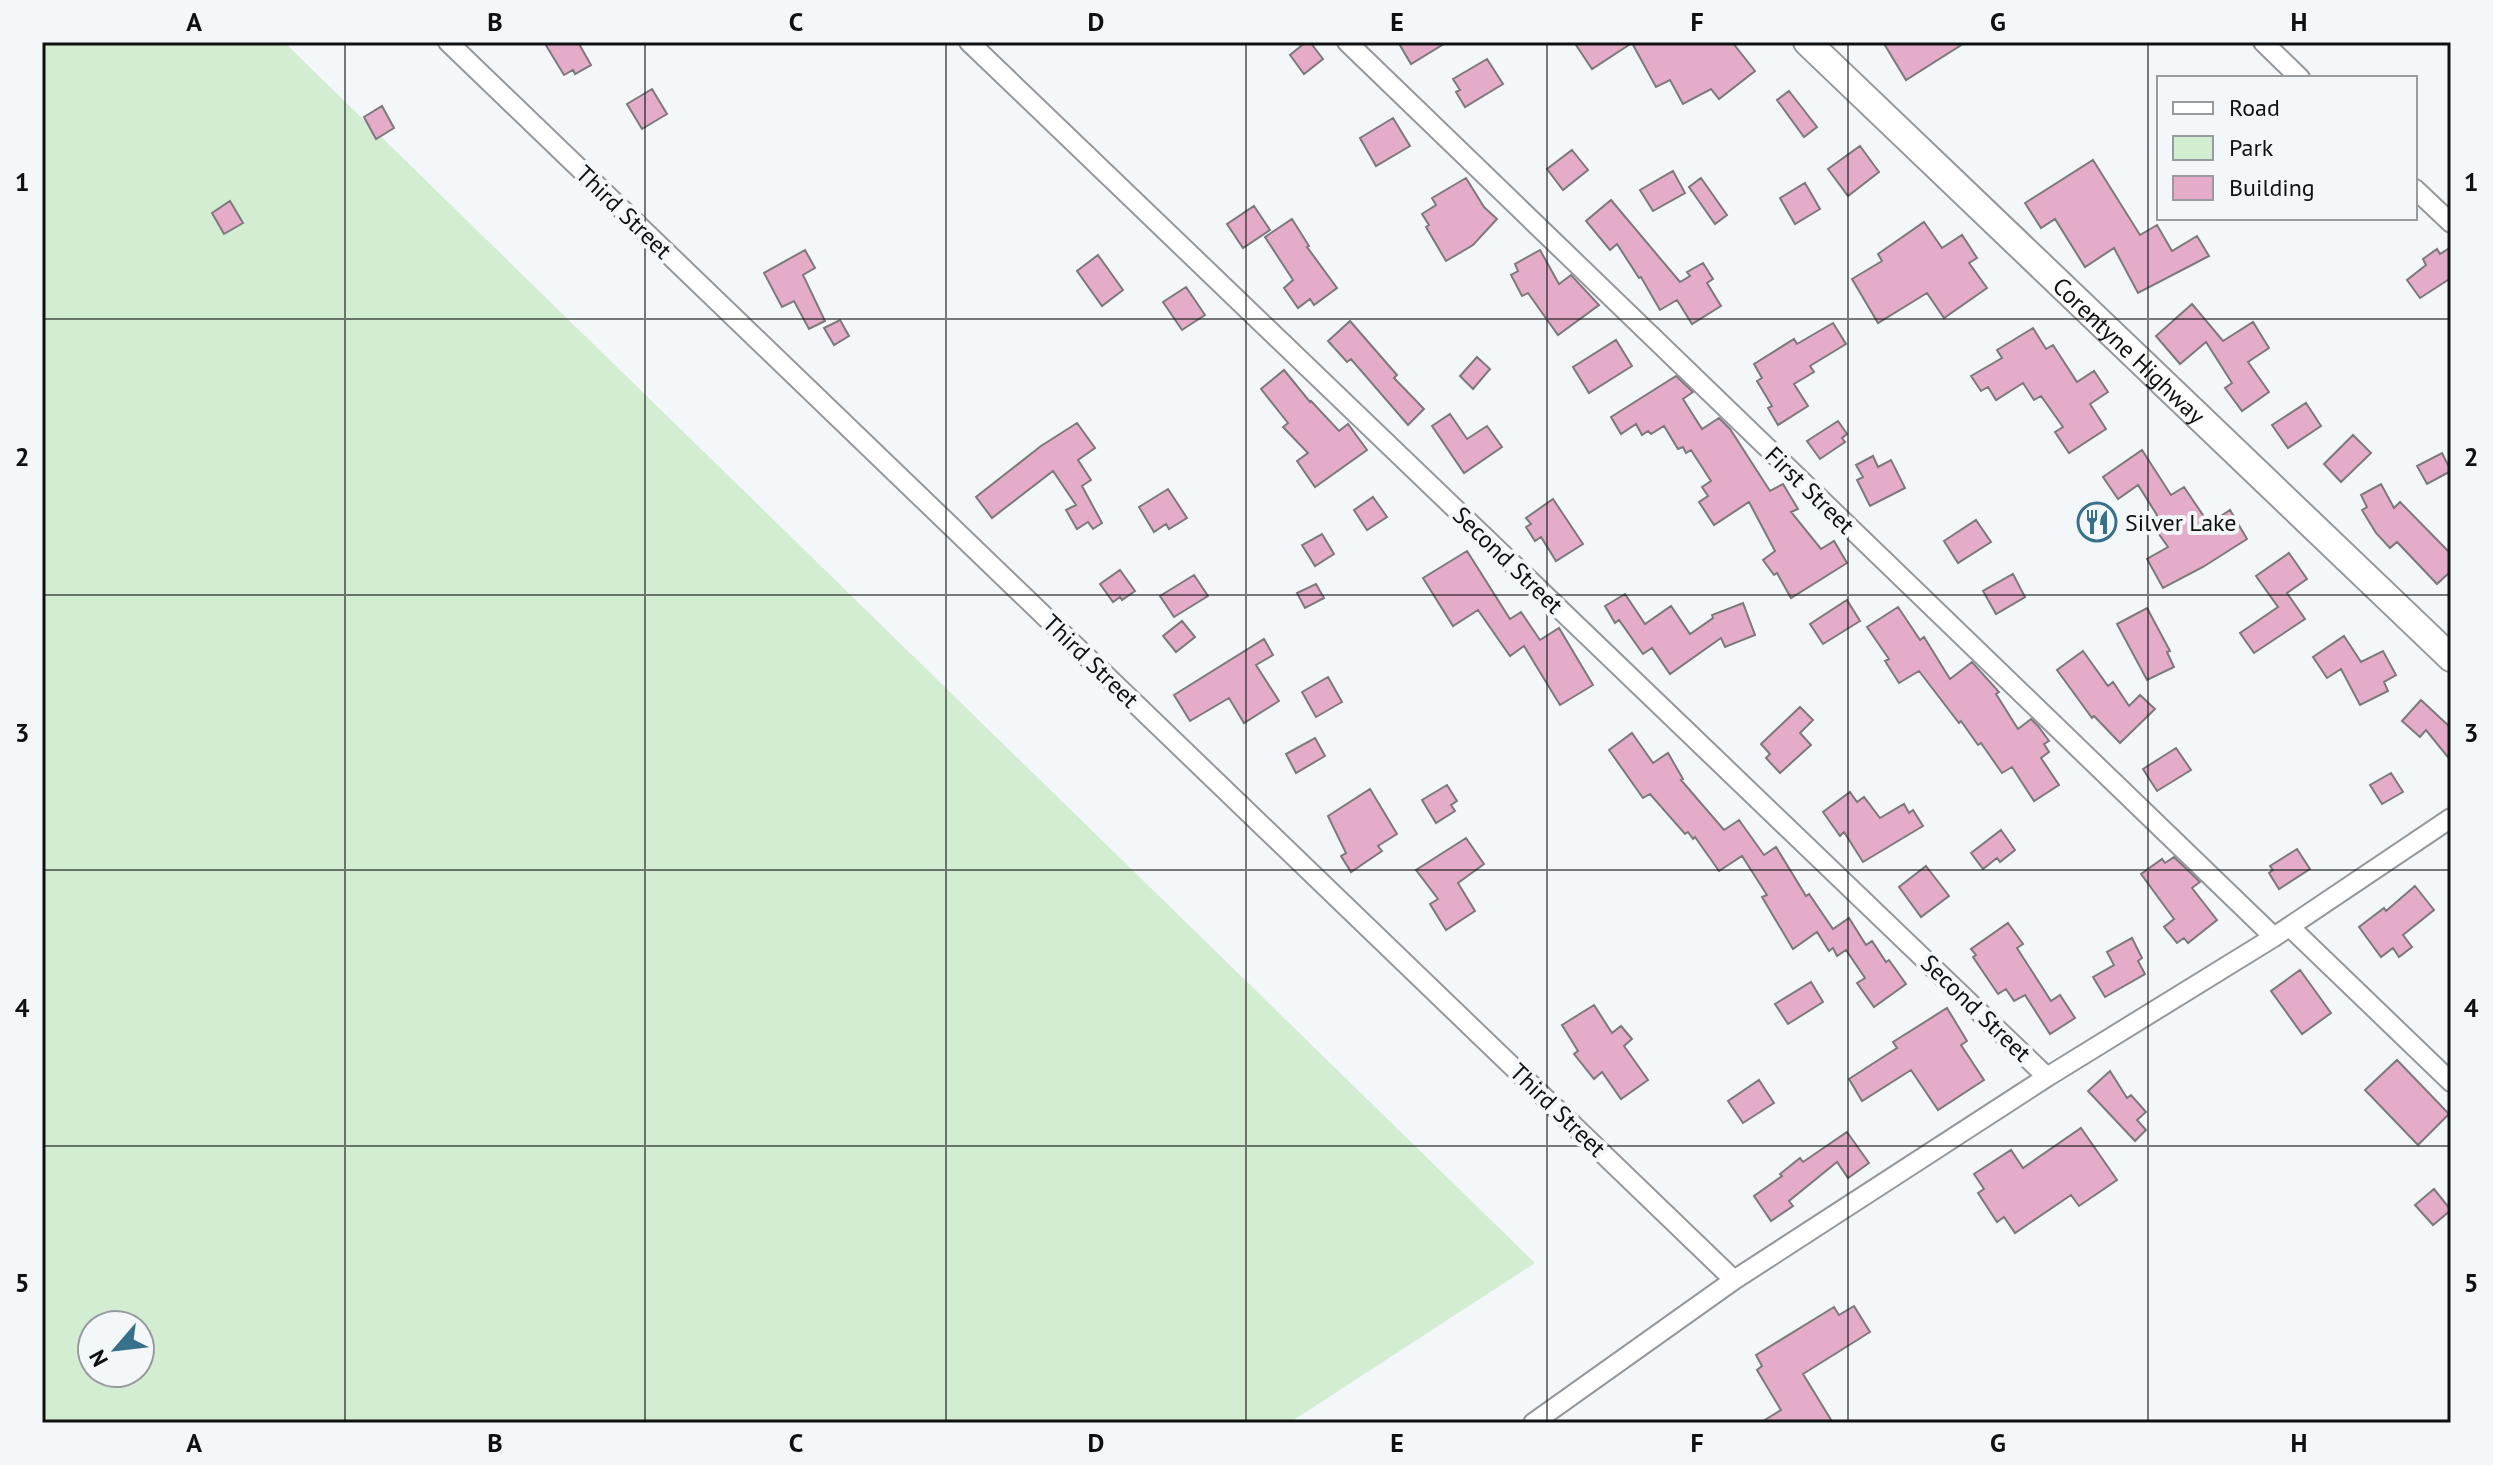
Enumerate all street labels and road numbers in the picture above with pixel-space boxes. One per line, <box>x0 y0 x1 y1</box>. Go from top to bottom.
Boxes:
street label: Third Street <box>569 159 679 265</box>
street label: Corentyne Highway <box>2046 270 2212 431</box>
street label: First Street <box>1759 440 1861 540</box>
street label: Second Street <box>1446 500 1570 620</box>
street label: Third Street <box>1036 608 1146 714</box>
street label: Second Street <box>1914 948 2038 1068</box>
street label: Third Street <box>1503 1057 1613 1163</box>

